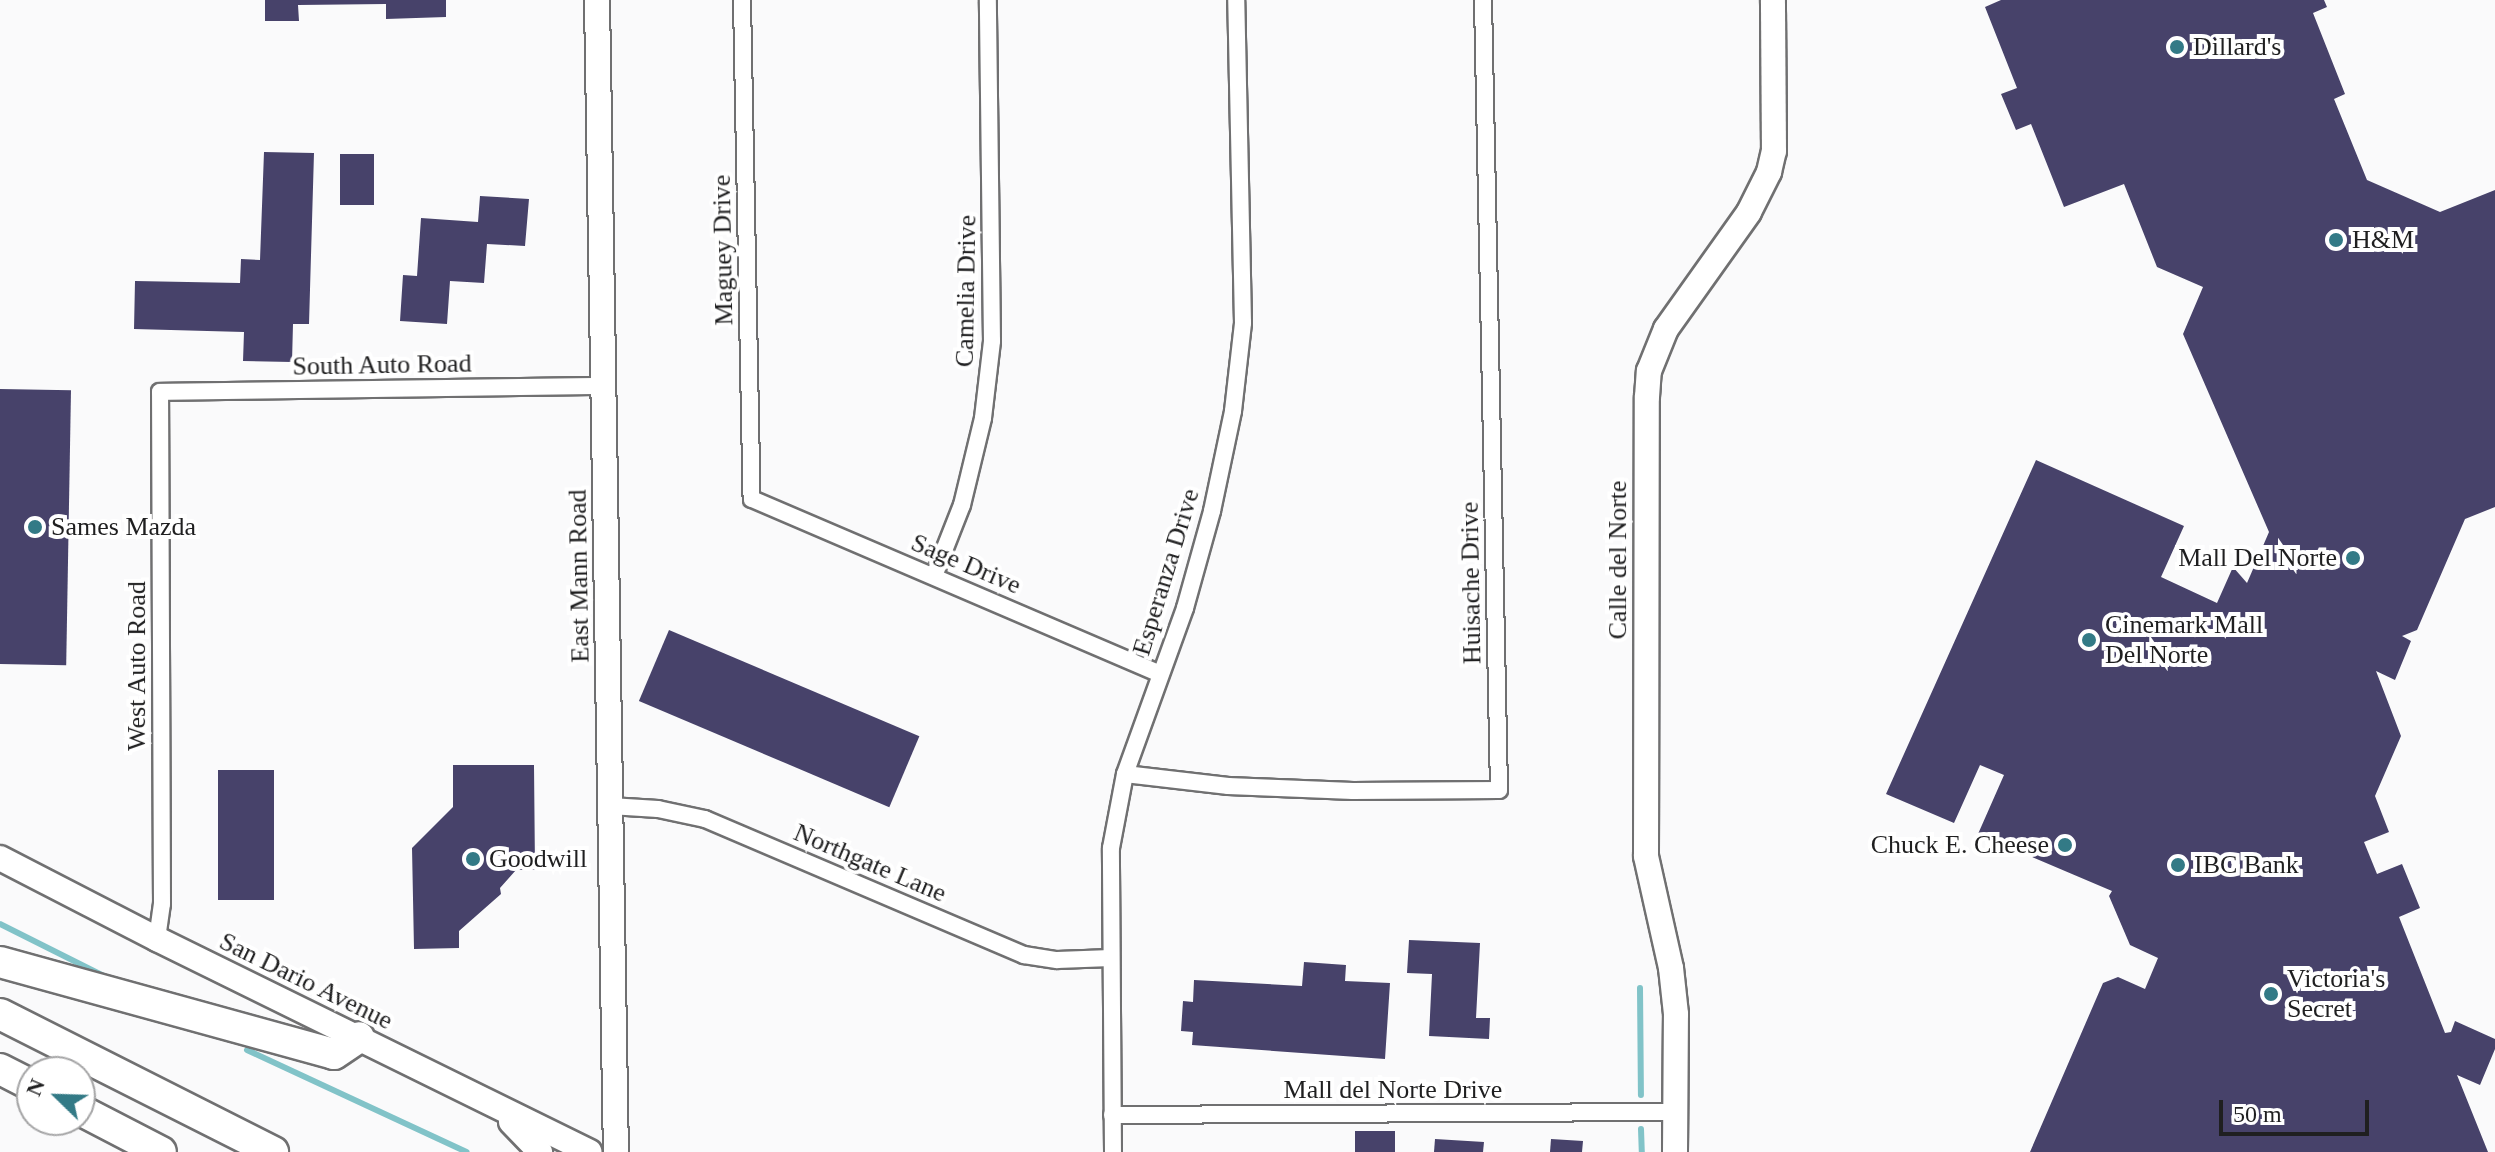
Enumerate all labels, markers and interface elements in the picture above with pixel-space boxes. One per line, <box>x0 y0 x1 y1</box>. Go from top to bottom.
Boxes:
place label: Dillard's <box>2193 31 2281 63</box>
marker: Dillard's <box>2168 38 2186 56</box>
street label: Maguey Drive <box>706 174 740 326</box>
street label: Camelia Drive <box>949 215 983 367</box>
place label: H&M <box>2352 224 2414 256</box>
marker: H&M <box>2327 231 2345 249</box>
street label: South Auto Road <box>291 348 473 382</box>
street label: Calle del Norte <box>1602 481 1634 639</box>
street label: Esperanza Drive <box>1126 485 1206 659</box>
street label: East Mann Road <box>562 489 596 663</box>
street label: Huisache Drive <box>1454 502 1488 664</box>
place label: Sames Mazda <box>51 511 196 543</box>
marker: Sames Mazda <box>26 518 44 536</box>
street label: Sage Drive <box>906 527 1026 601</box>
place label: Mall Del Norte <box>2178 542 2337 574</box>
marker: Mall Del Norte <box>2344 549 2362 567</box>
street label: West Auto Road <box>121 580 153 752</box>
place label: Cinemark Mall Del Norte <box>2105 609 2263 670</box>
marker: Cinemark Mall Del Norte <box>2080 631 2098 649</box>
street label: Northgate Lane <box>789 817 951 909</box>
place label: Chuck E. Cheese <box>1871 829 2049 861</box>
marker: Chuck E. Cheese <box>2056 836 2074 854</box>
place label: Goodwill <box>489 843 587 875</box>
place label: IBC Bank <box>2194 849 2299 881</box>
marker: Goodwill <box>464 850 482 868</box>
marker: IBC Bank <box>2169 856 2187 874</box>
street label: San Dario Avenue <box>214 925 398 1037</box>
place label: Victoria's Secret <box>2287 963 2385 1024</box>
marker: Victoria's Secret <box>2262 985 2280 1003</box>
north arrow <box>16 1056 96 1136</box>
street label: Mall del Norte Drive <box>1284 1074 1502 1106</box>
text: N <box>21 1075 50 1099</box>
scale bar <box>2223 1084 2373 1134</box>
text: 50 m <box>2233 1101 2282 1127</box>

